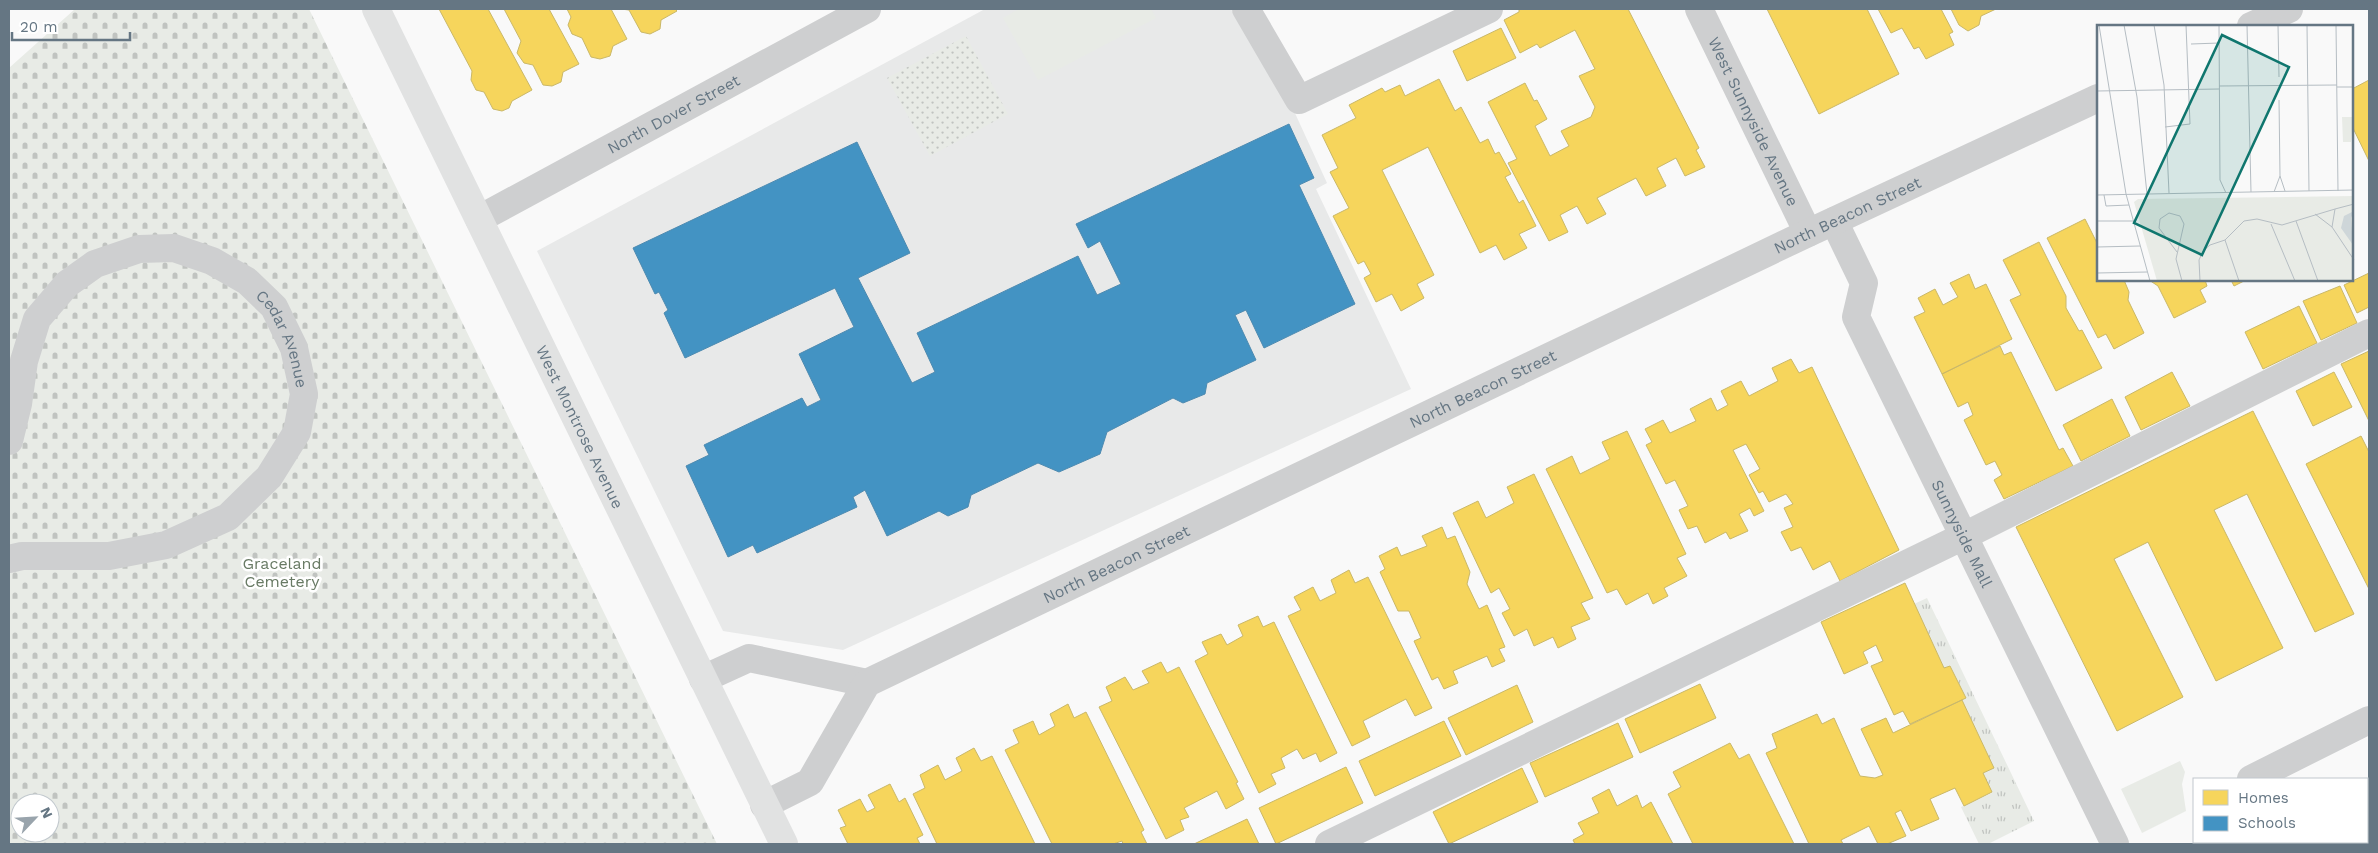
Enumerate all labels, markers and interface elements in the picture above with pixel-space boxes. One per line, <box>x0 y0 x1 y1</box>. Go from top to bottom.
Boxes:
scale bar <box>12 10 130 42</box>
text: 20 m <box>20 18 58 36</box>
inset map <box>2097 25 2353 281</box>
street label: West Sunnyside Avenue <box>1704 34 1803 209</box>
street label: North Dover Street <box>604 70 743 157</box>
street label: North Beacon Street <box>1771 172 1924 257</box>
street label: Cedar Avenue <box>252 286 312 390</box>
street label: West Montrose Avenue <box>532 342 628 512</box>
street label: North Beacon Street <box>1406 345 1559 432</box>
street label: Sunnyside Mall <box>1928 476 1997 591</box>
street label: North Beacon Street <box>1040 521 1193 607</box>
park label: Graceland Cemetery <box>242 554 322 591</box>
legend <box>2193 778 2368 843</box>
text: Homes <box>2238 789 2289 807</box>
north arrow <box>10 793 60 843</box>
text: N <box>37 804 56 821</box>
text: Schools <box>2238 814 2296 832</box>

